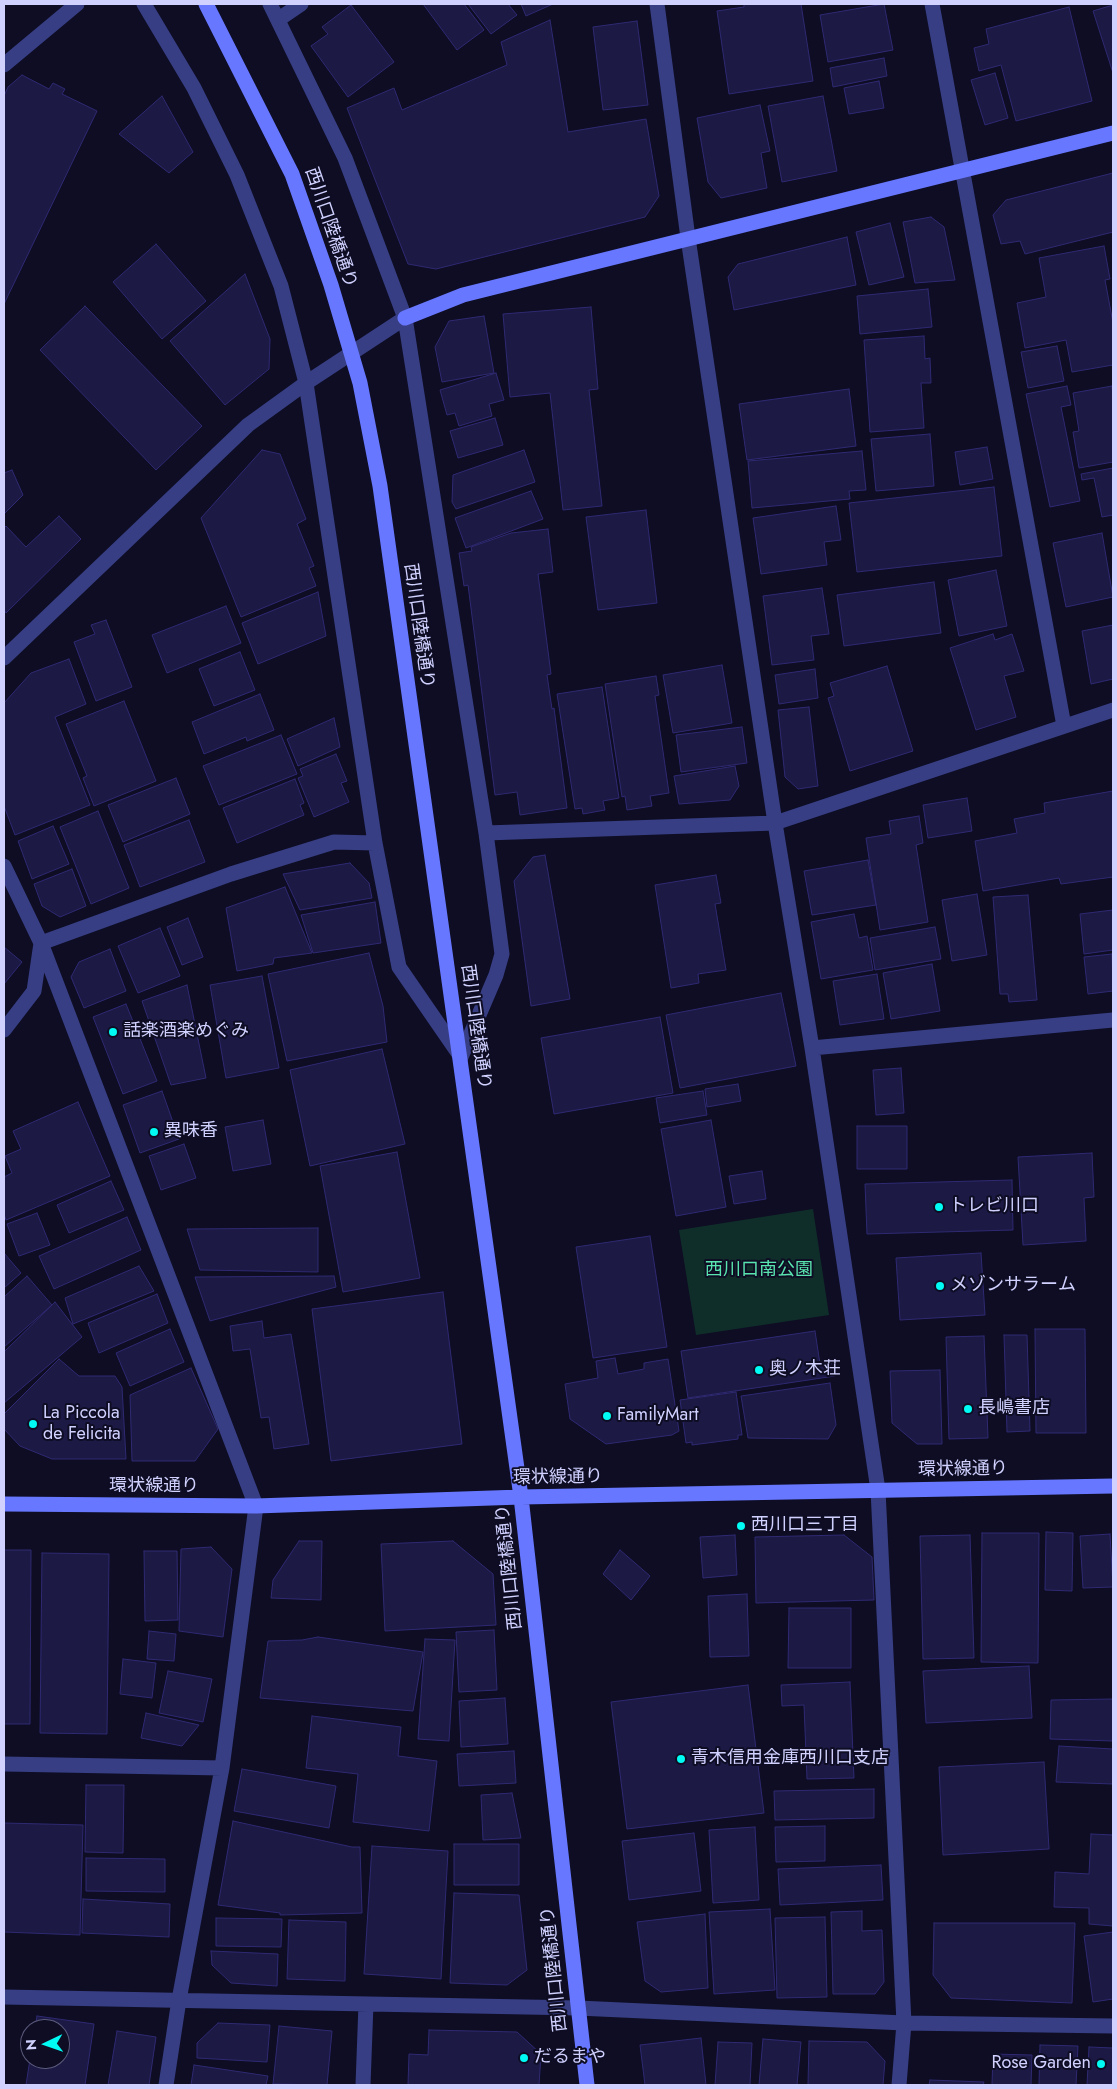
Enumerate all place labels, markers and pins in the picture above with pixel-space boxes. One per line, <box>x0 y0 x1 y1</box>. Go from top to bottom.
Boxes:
place label: 話楽酒楽めぐみ <box>123 1021 249 1043</box>
marker: 話楽酒楽めぐみ <box>107 1026 119 1038</box>
place label: 異味香 <box>164 1121 218 1143</box>
marker: 異味香 <box>148 1126 160 1138</box>
place label: トレビ川口 <box>949 1196 1039 1218</box>
marker: トレビ川口 <box>933 1201 945 1213</box>
place label: メゾンサラーム <box>950 1275 1076 1297</box>
marker: メゾンサラーム <box>934 1280 946 1292</box>
place label: 奥ノ木荘 <box>769 1359 841 1381</box>
marker: 奥ノ木荘 <box>753 1364 765 1376</box>
place label: 長嶋書店 <box>978 1398 1050 1420</box>
place label: La Piccola de Felicita <box>43 1403 121 1446</box>
marker: 長嶋書店 <box>962 1403 974 1415</box>
place label: FamilyMart <box>617 1405 699 1427</box>
marker: FamilyMart <box>601 1410 613 1422</box>
marker: La Piccola de Felicita <box>27 1418 39 1430</box>
place label: 西川口三丁目 <box>751 1515 859 1537</box>
marker: 西川口三丁目 <box>735 1520 747 1532</box>
place label: 青木信用金庫西川口支店 <box>691 1748 889 1770</box>
marker: 青木信用金庫西川口支店 <box>675 1753 687 1765</box>
place label: だるまや <box>534 2047 606 2069</box>
marker: だるまや <box>518 2052 530 2064</box>
place label: Rose Garden <box>991 2053 1091 2075</box>
marker: Rose Garden <box>1095 2058 1107 2070</box>

